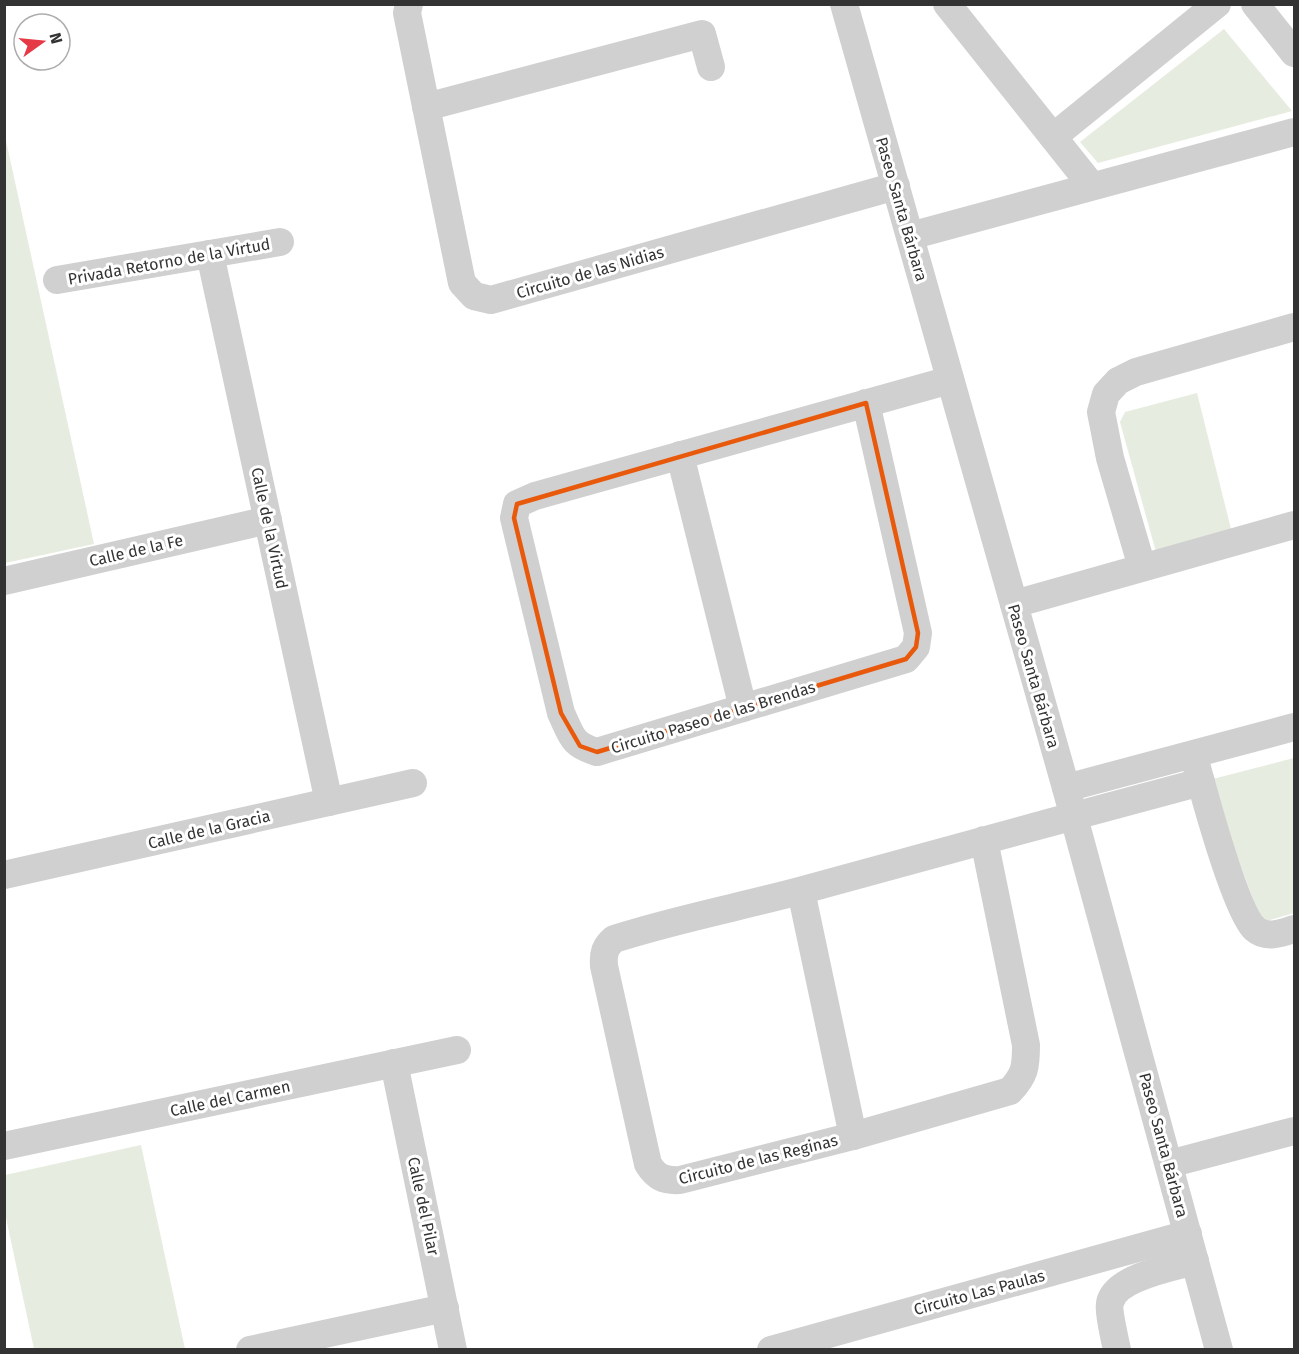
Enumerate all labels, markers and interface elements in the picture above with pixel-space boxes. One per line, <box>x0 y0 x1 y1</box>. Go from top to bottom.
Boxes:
north arrow <box>12 12 72 72</box>
text: N <box>45 31 67 46</box>
street label: Paseo Santa Bárbara <box>872 135 931 283</box>
street label: Privada Retorno de la Virtud <box>66 234 272 289</box>
street label: Circuito de las Nidias <box>514 242 666 303</box>
street label: Calle de la Virtud <box>247 466 292 591</box>
street label: Calle de la Fe <box>87 530 185 571</box>
street label: Paseo Santa Bárbara <box>1004 602 1063 750</box>
street label: Circuito Paseo de las Brendas <box>609 677 818 758</box>
street label: Calle de la Gracia <box>146 806 272 853</box>
street label: Paseo Santa Bárbara <box>1135 1071 1192 1220</box>
street label: Calle del Carmen <box>168 1076 292 1120</box>
street label: Circuito de las Reginas <box>677 1131 840 1188</box>
street label: Calle del Pilar <box>404 1155 443 1258</box>
street label: Circuito Las Paulas <box>912 1266 1047 1319</box>

